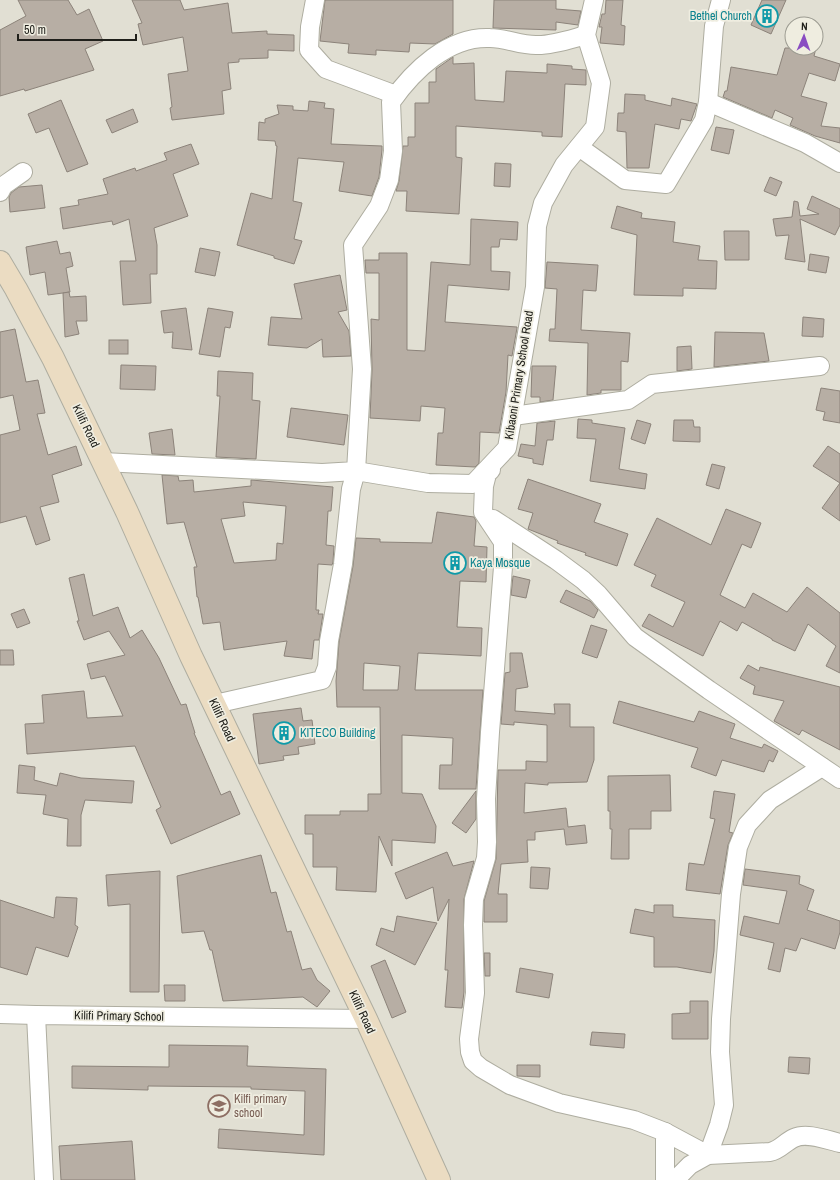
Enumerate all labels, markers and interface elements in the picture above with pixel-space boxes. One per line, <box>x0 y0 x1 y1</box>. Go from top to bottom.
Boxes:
building icon: Bethel Church <box>754 3 780 29</box>
place label: Bethel Church <box>690 8 752 24</box>
scale bar <box>18 16 136 42</box>
north arrow <box>784 16 824 56</box>
text: N <box>801 19 808 33</box>
text: 50 m <box>24 22 46 38</box>
street label: Kibaoni Primary School Road <box>501 309 537 441</box>
street label: Kilifi Road <box>69 402 103 450</box>
building icon: Kaya Mosque <box>442 550 468 576</box>
place label: Kaya Mosque <box>470 555 530 571</box>
street label: Kilifi Road <box>205 696 239 744</box>
building icon: KITECO Building <box>271 720 297 746</box>
place label: KITECO Building <box>300 725 376 741</box>
street label: Kilifi Road <box>345 988 379 1036</box>
street label: Kilifi Primary School <box>74 1007 164 1025</box>
place label: Kilfi primary school <box>234 1091 287 1121</box>
school or university icon: Kilfi primary school <box>206 1093 232 1119</box>

